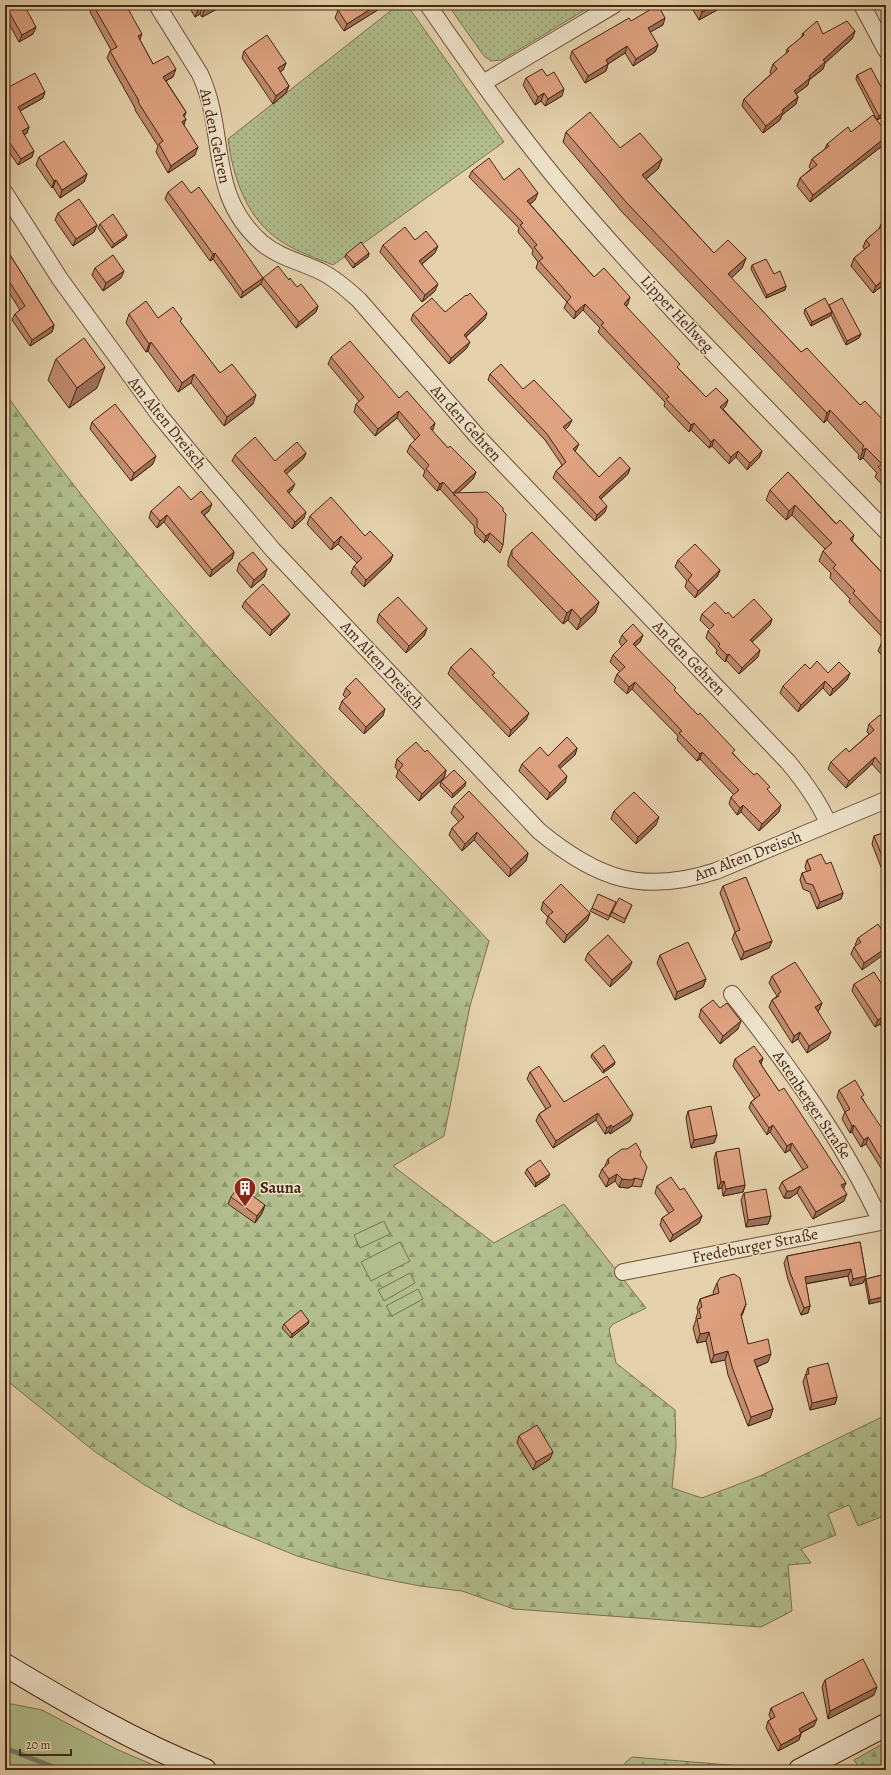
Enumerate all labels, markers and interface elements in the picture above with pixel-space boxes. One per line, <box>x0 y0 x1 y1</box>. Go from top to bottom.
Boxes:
street label: An den Gehren <box>194 85 236 186</box>
street label: Lipper Hellweg <box>635 270 719 358</box>
street label: Am Alten Dreisch <box>122 371 212 474</box>
street label: An den Gehren <box>425 379 507 466</box>
street label: Am Alten Dreisch <box>335 615 429 714</box>
street label: An den Gehren <box>647 615 731 701</box>
street label: Am Alten Dreisch <box>690 825 805 887</box>
street label: Astenberger Straße <box>767 1045 857 1164</box>
building icon: Sauna <box>232 1175 258 1208</box>
place label: Sauna <box>260 1177 302 1199</box>
street label: Fredeburger Straße <box>690 1223 820 1269</box>
scale bar <box>20 1731 71 1757</box>
text: 20 m <box>26 1737 50 1753</box>

